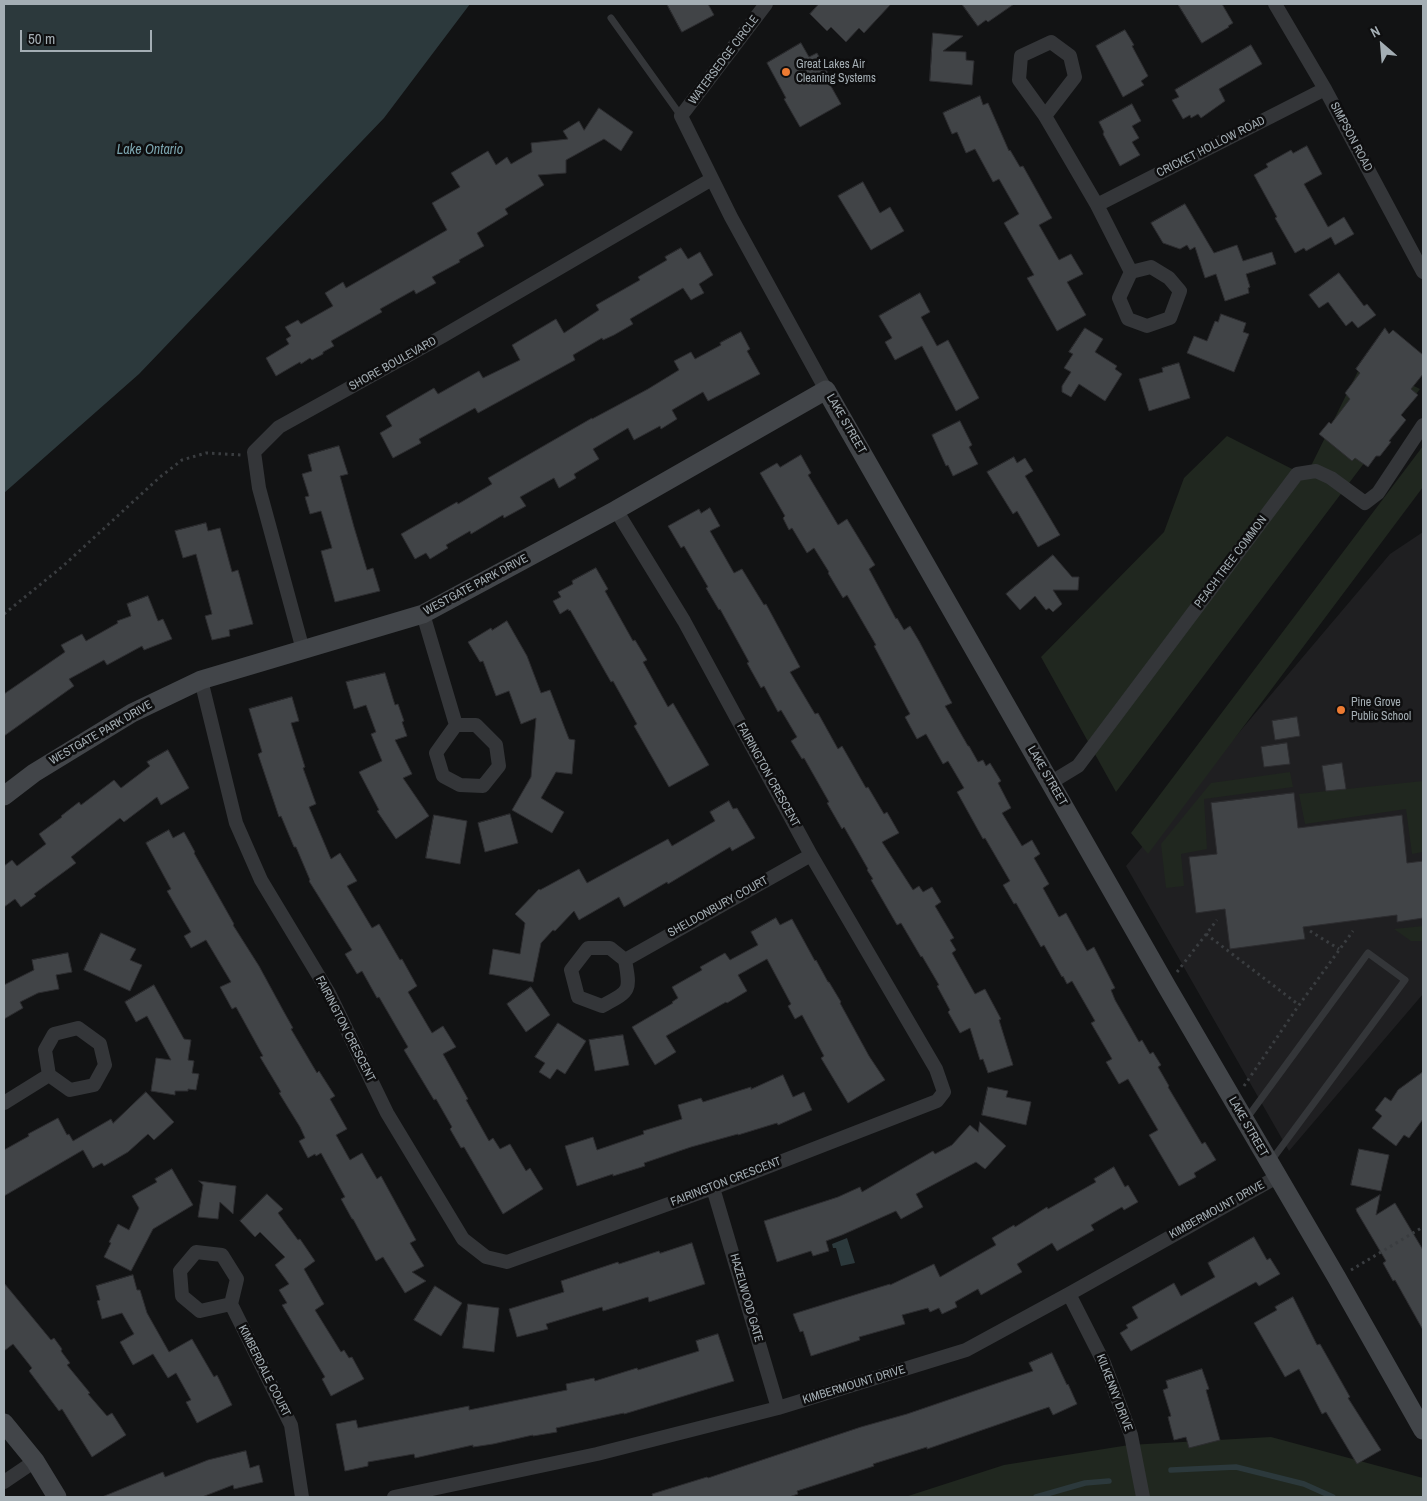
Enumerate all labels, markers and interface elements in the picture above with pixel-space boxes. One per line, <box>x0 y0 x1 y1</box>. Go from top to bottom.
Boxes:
street label: WATERSEDGE CIRCLE <box>686 13 762 107</box>
scale bar <box>22 20 155 52</box>
north arrow <box>1357 20 1407 70</box>
text: N <box>1367 22 1383 42</box>
text: 50 m <box>28 28 55 49</box>
place label: Great Lakes Air Cleaning Systems <box>796 58 876 86</box>
marker: Great Lakes Air Cleaning Systems <box>780 66 792 78</box>
street label: SIMPSON ROAD <box>1327 100 1375 174</box>
street label: CRICKET HOLLOW ROAD <box>1154 113 1268 181</box>
water label: Lake Ontario <box>117 142 183 158</box>
street label: SHORE BOULEVARD <box>347 334 439 394</box>
street label: LAKE STREET <box>823 392 869 456</box>
street label: PEACH TREE COMMON <box>1192 513 1270 611</box>
street label: WESTGATE PARK DRIVE <box>421 551 531 619</box>
place label: Pine Grove Public School <box>1351 696 1411 724</box>
street label: WESTGATE PARK DRIVE <box>47 698 155 768</box>
marker: Pine Grove Public School <box>1335 704 1347 716</box>
street label: FAIRINGTON CRESCENT <box>733 720 803 830</box>
street label: LAKE STREET <box>1024 744 1070 808</box>
street label: SHELDONBURY COURT <box>665 873 771 941</box>
street label: FAIRINGTON CRESCENT <box>312 974 378 1084</box>
street label: LAKE STREET <box>1225 1095 1271 1159</box>
street label: FAIRINGTON CRESCENT <box>669 1154 783 1210</box>
street label: KIMBERMOUNT DRIVE <box>1167 1178 1267 1242</box>
street label: HAZELWOOD GATE <box>726 1252 766 1344</box>
street label: KIMBERDALE COURT <box>235 1323 293 1419</box>
street label: KILKENNY DRIVE <box>1093 1352 1135 1434</box>
street label: KIMBERMOUNT DRIVE <box>801 1363 907 1407</box>

